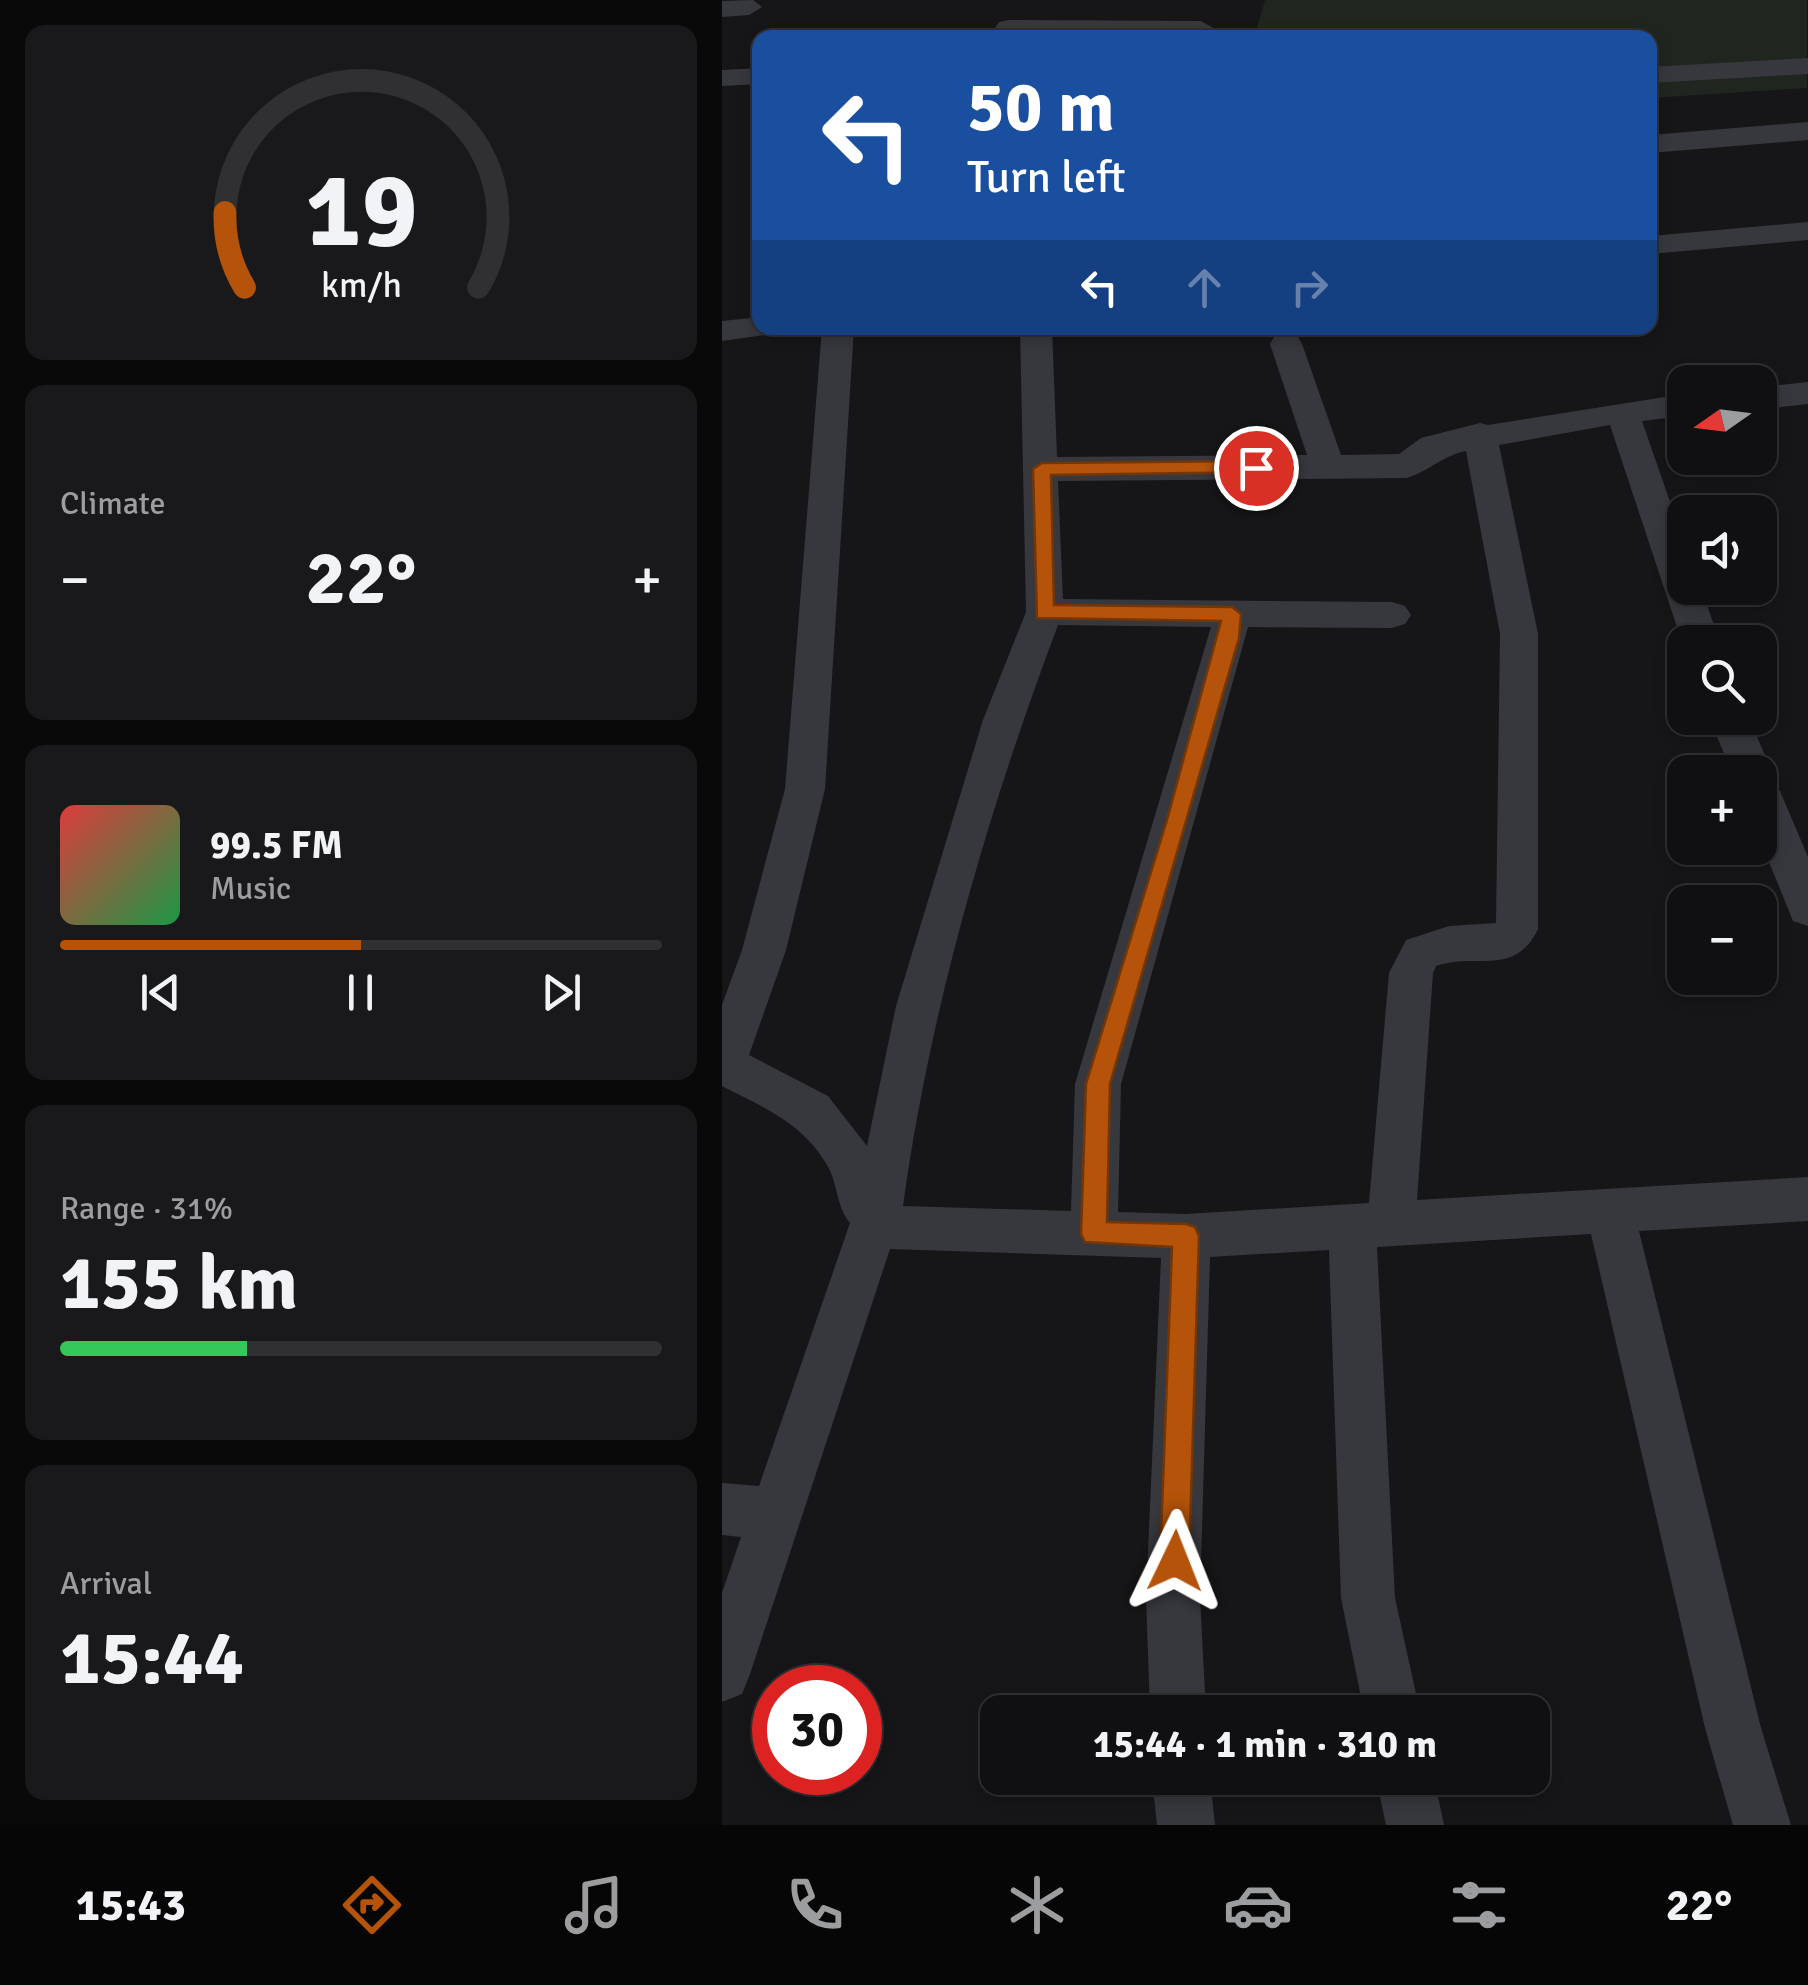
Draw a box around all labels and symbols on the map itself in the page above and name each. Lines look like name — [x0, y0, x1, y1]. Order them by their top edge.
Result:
north arrow — [1667, 365, 1777, 475]
pin — [1214, 426, 1299, 511]
position arrow — [1123, 1509, 1227, 1613]
speed limit sign: 30 — [752, 1665, 882, 1795]

